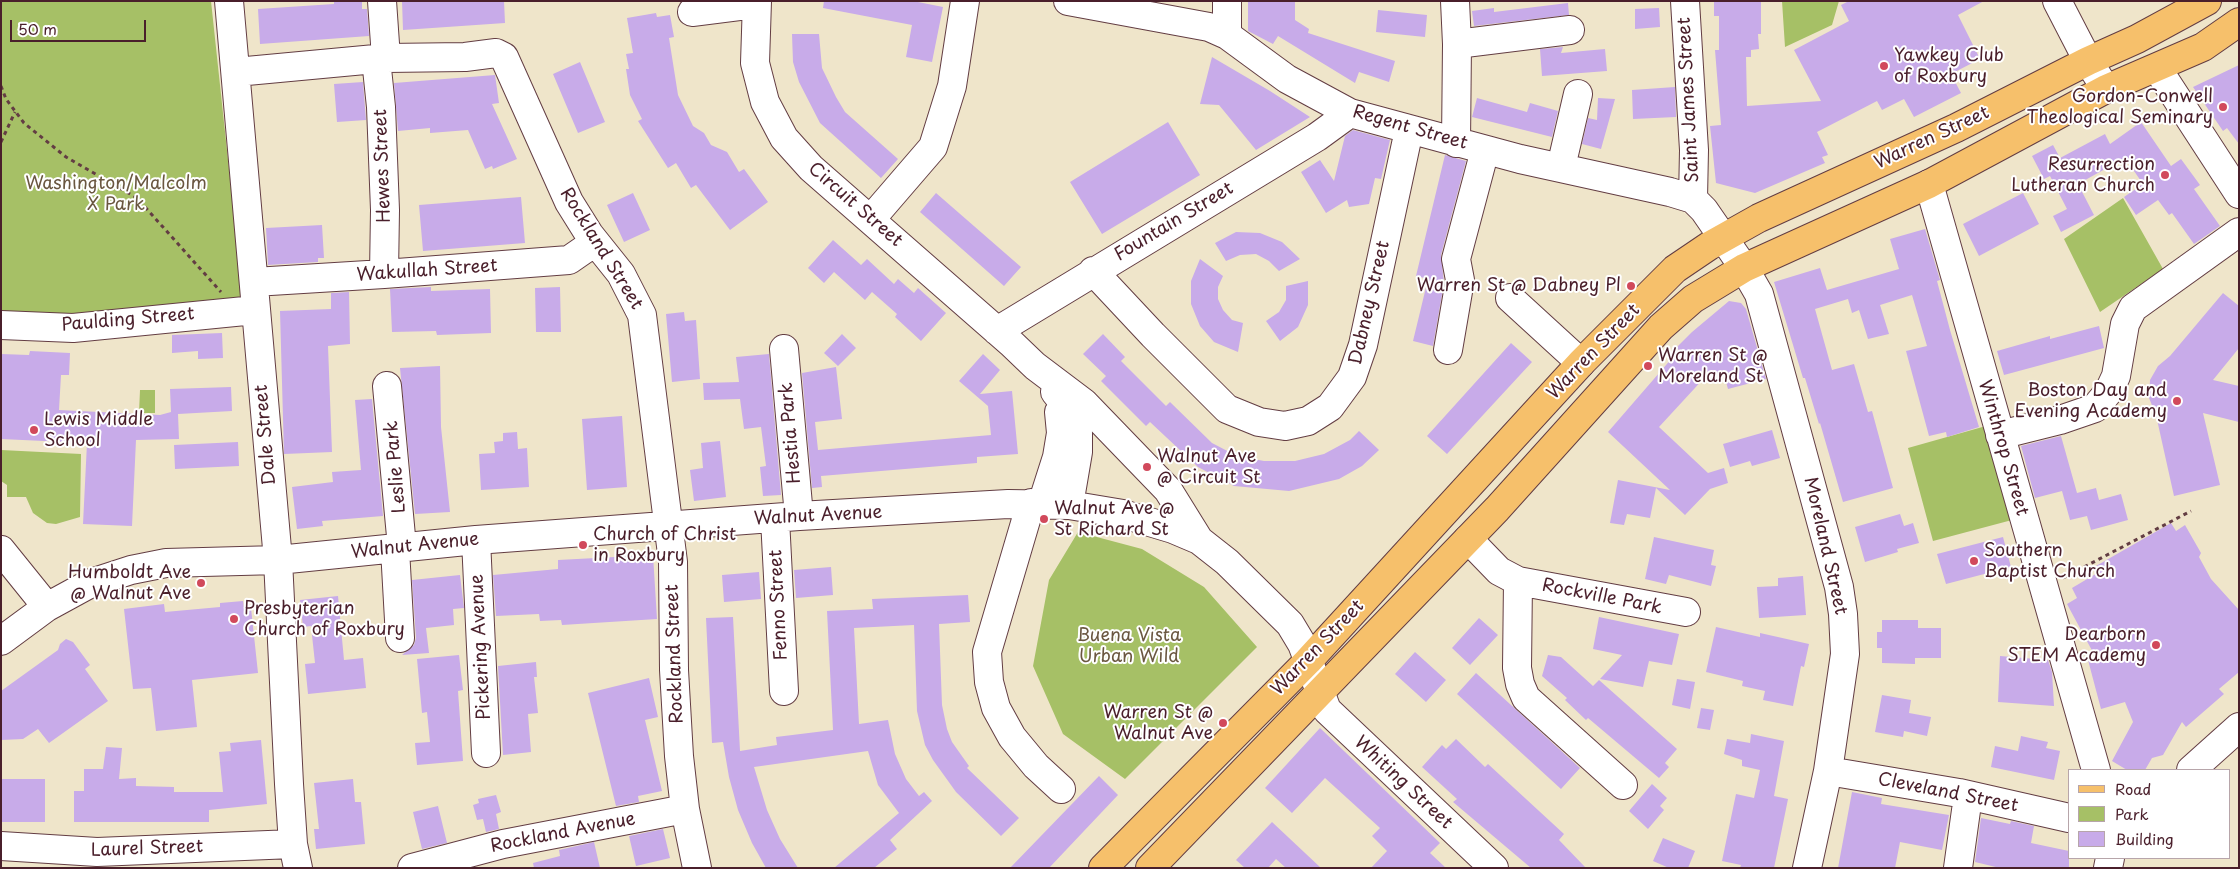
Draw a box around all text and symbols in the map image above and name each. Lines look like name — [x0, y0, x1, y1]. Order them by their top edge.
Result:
scale bar — [12, 10, 149, 42]
text: 50 m — [18, 17, 57, 40]
street label: Saint James Street — [1674, 17, 1704, 183]
place label: Yawkey Club of Roxbury — [1894, 45, 2004, 88]
marker: Yawkey Club of Roxbury — [1878, 60, 1890, 72]
place label: Gordon-Conwell Theological Seminary — [2027, 86, 2213, 128]
street label: Regent Street — [1350, 101, 1470, 155]
marker: Gordon-Conwell Theological Seminary — [2217, 101, 2229, 113]
street label: Warren Street — [1871, 102, 1993, 174]
street label: Hewes Street — [370, 109, 396, 223]
place label: Resurrection Lutheran Church — [2011, 154, 2155, 196]
street label: Circuit Street — [803, 158, 907, 252]
marker: Resurrection Lutheran Church — [2159, 169, 2171, 181]
park label: Washington/Malcolm X Park — [25, 173, 207, 215]
street label: Fountain Street — [1111, 178, 1237, 266]
street label: Rockland Street — [555, 184, 647, 314]
street label: Dabney Street — [1345, 239, 1395, 367]
street label: Wakullah Street — [356, 255, 498, 287]
place label: Warren St @ Dabney Pl — [1417, 275, 1621, 297]
marker: Warren St @ Dabney Pl — [1625, 280, 1637, 292]
street label: Warren Street — [1543, 300, 1645, 404]
street label: Paulding Street — [61, 303, 195, 337]
place label: Warren St @ Moreland St — [1658, 345, 1768, 388]
marker: Warren St @ Moreland St — [1642, 360, 1654, 372]
street label: Winthrop Street — [1973, 377, 2033, 519]
place label: Boston Day and Evening Academy — [2014, 380, 2167, 422]
street label: Hestia Park — [776, 381, 806, 485]
street label: Dale Street — [251, 384, 281, 486]
marker: Boston Day and Evening Academy — [2171, 395, 2183, 407]
place label: Lewis Middle School — [44, 409, 153, 452]
street label: Leslie Park — [381, 420, 411, 514]
marker: Lewis Middle School — [28, 424, 40, 436]
place label: Walnut Ave @ Circuit St — [1157, 446, 1260, 488]
marker: Walnut Ave @ Circuit St — [1141, 461, 1153, 473]
street label: Moreland Street — [1799, 475, 1851, 617]
place label: Walnut Ave @ St Richard St — [1054, 498, 1174, 540]
street label: Walnut Avenue — [753, 502, 883, 530]
marker: Walnut Ave @ St Richard St — [1038, 513, 1050, 525]
place label: Church of Christ in Roxbury — [593, 524, 736, 566]
street label: Walnut Avenue — [350, 529, 480, 563]
marker: Church of Christ in Roxbury — [577, 539, 589, 551]
place label: Southern Baptist Church — [1984, 540, 2115, 582]
street label: Fenno Street — [765, 549, 793, 661]
marker: Southern Baptist Church — [1968, 555, 1980, 567]
place label: Humboldt Ave @ Walnut Ave — [68, 562, 191, 604]
street label: Pickering Avenue — [466, 574, 496, 720]
street label: Rockville Park — [1540, 575, 1664, 619]
marker: Humboldt Ave @ Walnut Ave — [195, 577, 207, 589]
street label: Rockland Street — [662, 584, 688, 724]
street label: Warren Street — [1267, 596, 1369, 700]
place label: Presbyterian Church of Roxbury — [244, 598, 405, 640]
marker: Presbyterian Church of Roxbury — [228, 613, 240, 625]
place label: Dearborn STEM Academy — [2007, 624, 2146, 666]
park label: Buena Vista Urban Wild — [1077, 625, 1181, 668]
marker: Dearborn STEM Academy — [2150, 639, 2162, 651]
place label: Warren St @ Walnut Ave — [1103, 702, 1213, 744]
marker: Warren St @ Walnut Ave — [1217, 717, 1229, 729]
street label: Whiting Street — [1349, 732, 1457, 834]
street label: Cleveland Street — [1876, 769, 2020, 817]
legend — [2068, 769, 2230, 859]
text: Road — [2115, 777, 2151, 800]
text: Park — [2115, 802, 2149, 825]
street label: Rockland Avenue — [489, 808, 637, 858]
text: Building — [2115, 827, 2174, 850]
street label: Laurel Street — [90, 836, 204, 862]

